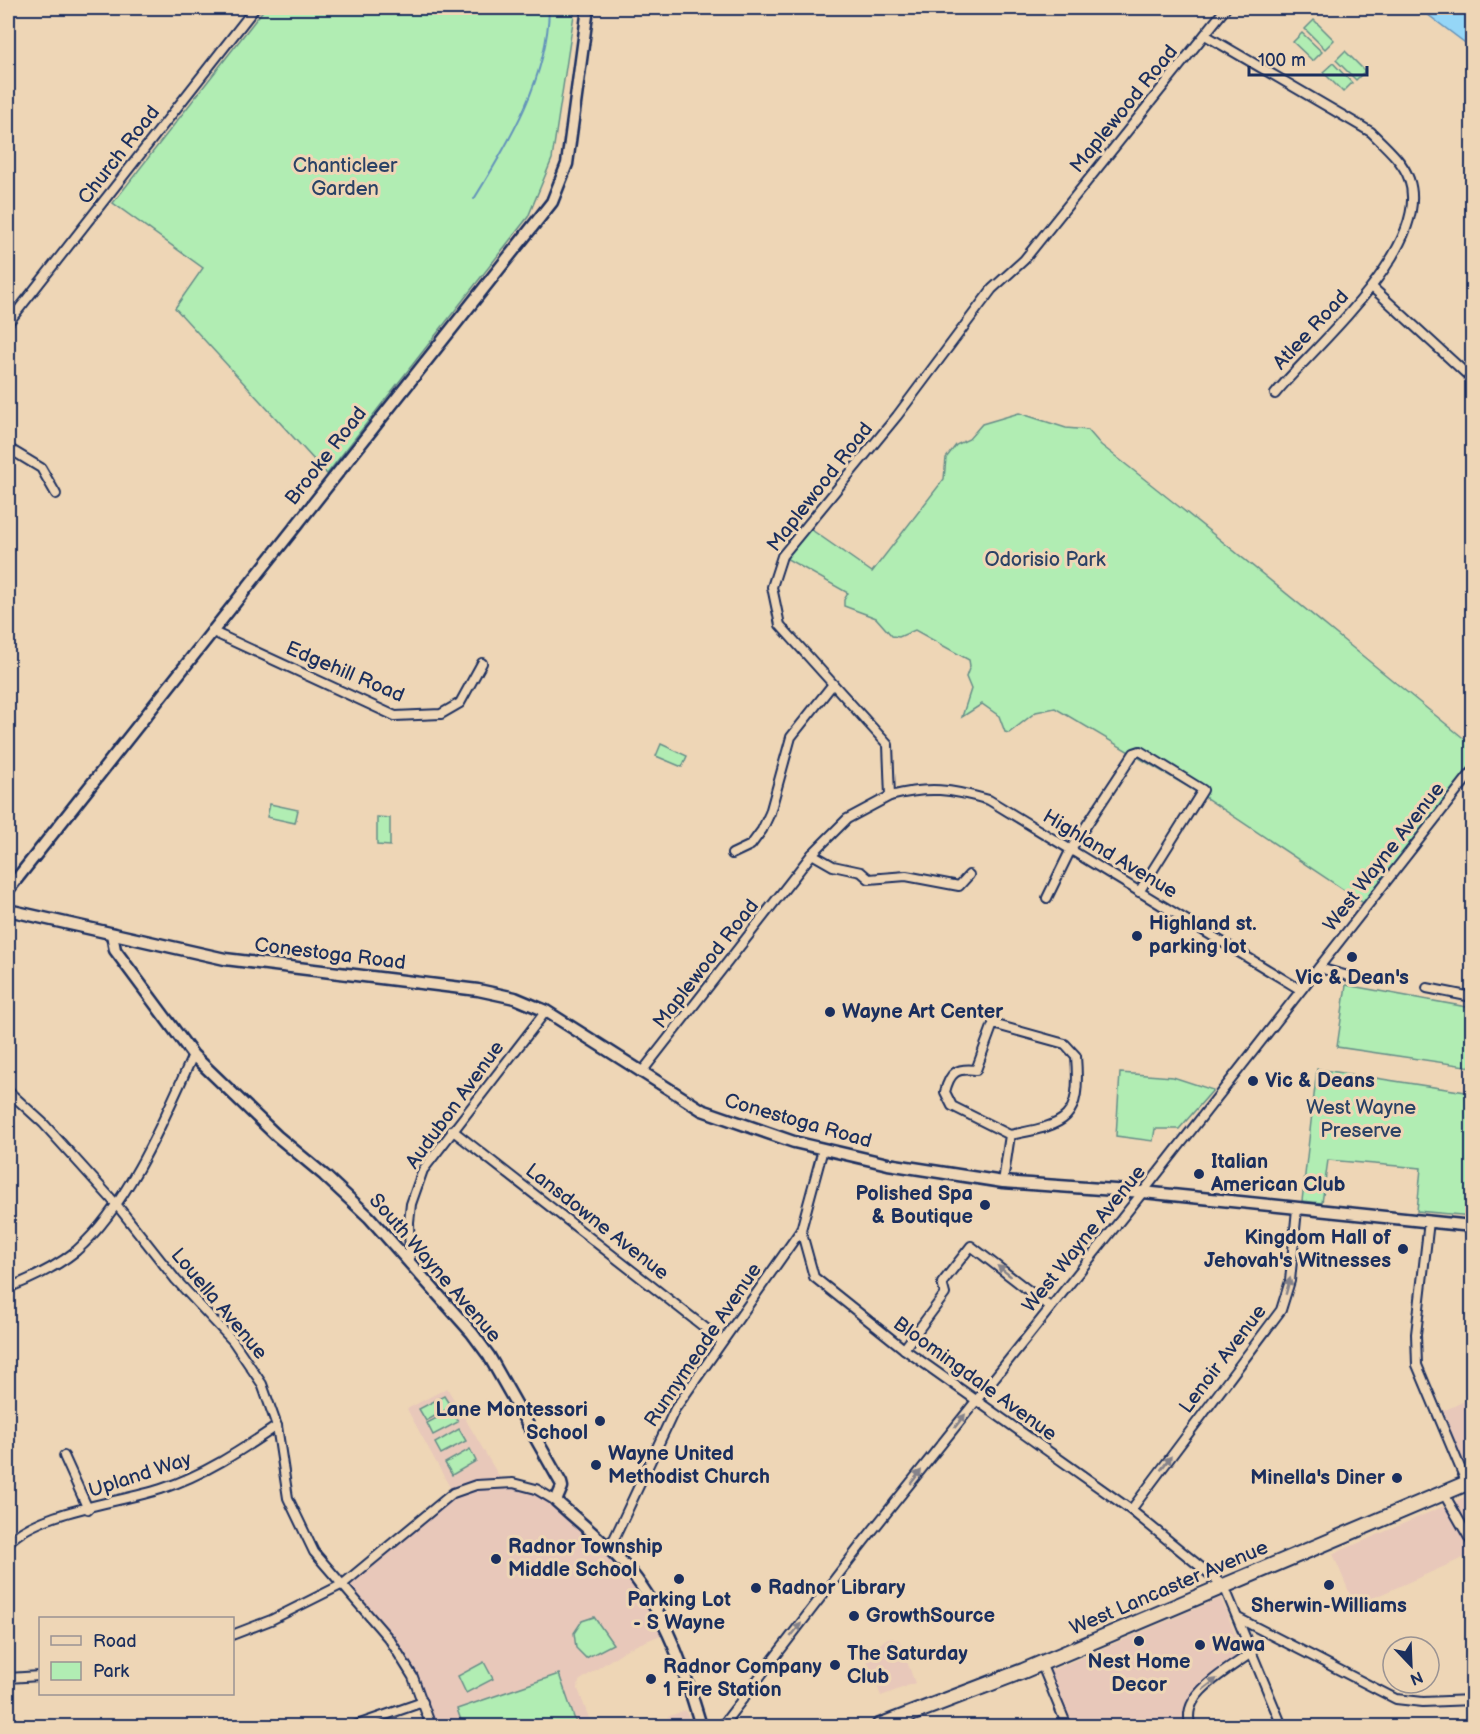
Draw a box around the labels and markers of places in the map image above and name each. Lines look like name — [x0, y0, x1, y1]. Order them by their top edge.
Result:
place label: Highland st. parking lot — [1149, 912, 1257, 959]
marker: Highland st. parking lot — [1130, 929, 1144, 943]
marker: Vic & Dean's — [1345, 950, 1359, 964]
place label: Vic & Dean's — [1295, 966, 1409, 990]
place label: Wayne Art Center — [842, 1000, 1004, 1024]
marker: Wayne Art Center — [823, 1005, 837, 1019]
place label: Vic & Deans — [1265, 1069, 1375, 1093]
marker: Vic & Deans — [1246, 1074, 1260, 1088]
place label: Italian American Club — [1210, 1150, 1346, 1197]
marker: Italian American Club — [1192, 1167, 1206, 1181]
place label: Polished Spa & Boutique — [856, 1182, 973, 1229]
marker: Polished Spa & Boutique — [978, 1198, 992, 1212]
place label: Kingdom Hall of Jehovah's Witnesses — [1204, 1226, 1392, 1273]
marker: Kingdom Hall of Jehovah's Witnesses — [1396, 1242, 1410, 1256]
place label: Lane Montessori School — [436, 1398, 588, 1445]
marker: Lane Montessori School — [593, 1414, 607, 1428]
place label: Wayne United Methodist Church — [608, 1442, 770, 1489]
marker: Wayne United Methodist Church — [589, 1458, 603, 1472]
place label: Minella's Diner — [1250, 1466, 1386, 1490]
marker: Minella's Diner — [1390, 1471, 1404, 1485]
place label: Radnor Township Middle School — [508, 1535, 663, 1582]
marker: Radnor Township Middle School — [489, 1552, 503, 1566]
marker: Parking Lot - S Wayne — [672, 1572, 686, 1586]
place label: Radnor Library — [768, 1576, 906, 1600]
marker: Sherwin-Williams — [1322, 1578, 1336, 1592]
marker: Radnor Library — [749, 1581, 763, 1595]
place label: Parking Lot - S Wayne — [627, 1588, 731, 1635]
place label: Sherwin-Williams — [1251, 1594, 1407, 1618]
place label: GrowthSource — [866, 1604, 995, 1628]
marker: GrowthSource — [847, 1609, 861, 1623]
place label: Wawa — [1212, 1633, 1265, 1657]
marker: Nest Home Decor — [1132, 1634, 1146, 1648]
marker: Wawa — [1193, 1638, 1207, 1652]
place label: The Saturday Club — [847, 1642, 968, 1689]
place label: Nest Home Decor — [1087, 1650, 1191, 1697]
place label: Radnor Company 1 Fire Station — [663, 1655, 823, 1702]
marker: The Saturday Club — [828, 1658, 842, 1672]
marker: Radnor Company 1 Fire Station — [644, 1672, 658, 1686]

